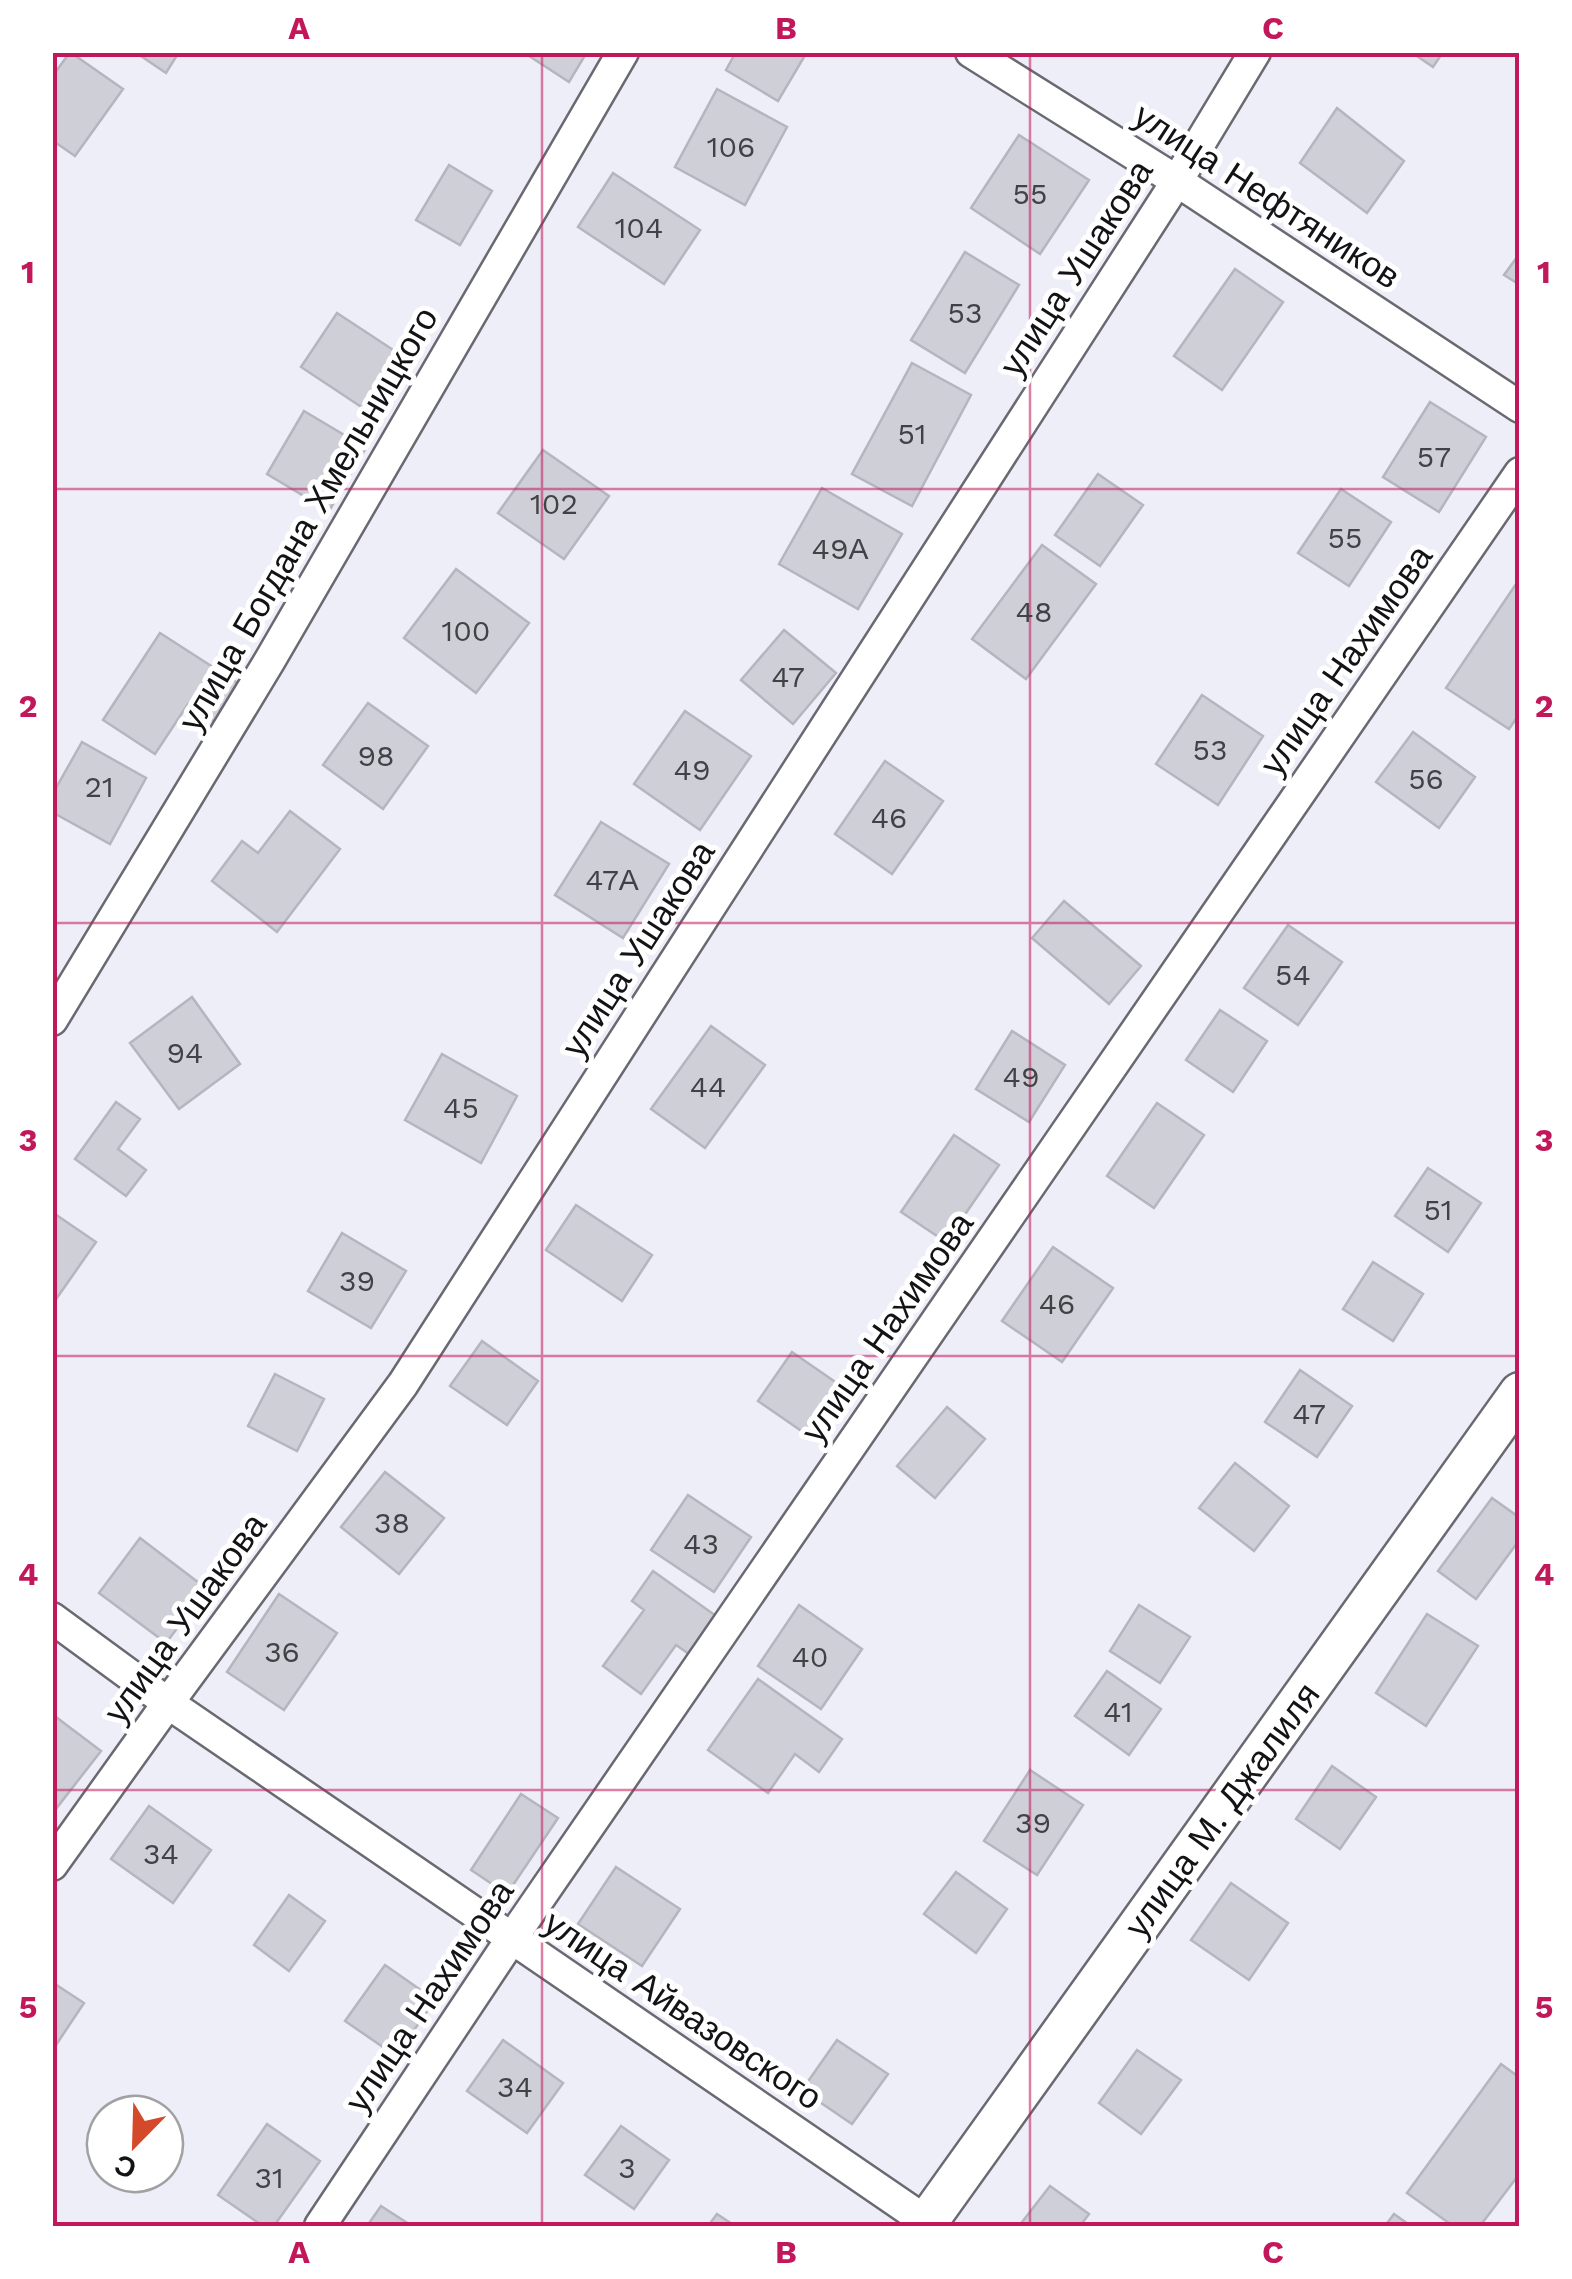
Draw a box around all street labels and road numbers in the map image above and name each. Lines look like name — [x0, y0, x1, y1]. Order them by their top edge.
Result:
street label: улица Нефтяников — [1126, 94, 1408, 298]
street label: улица Ушакова — [991, 152, 1162, 384]
street label: улица Богдана Хмельницкого — [169, 300, 447, 738]
street label: улица Нахимова — [1251, 536, 1441, 783]
street label: улица Ушакова — [553, 833, 724, 1065]
street label: улица Нахимова — [792, 1203, 982, 1450]
street label: улица Ушакова — [95, 1504, 276, 1731]
street label: улица М. Джалиля — [1116, 1674, 1328, 1946]
street label: улица Нахимова — [336, 1871, 523, 2120]
street label: улица Айвазовского — [536, 1902, 830, 2118]

